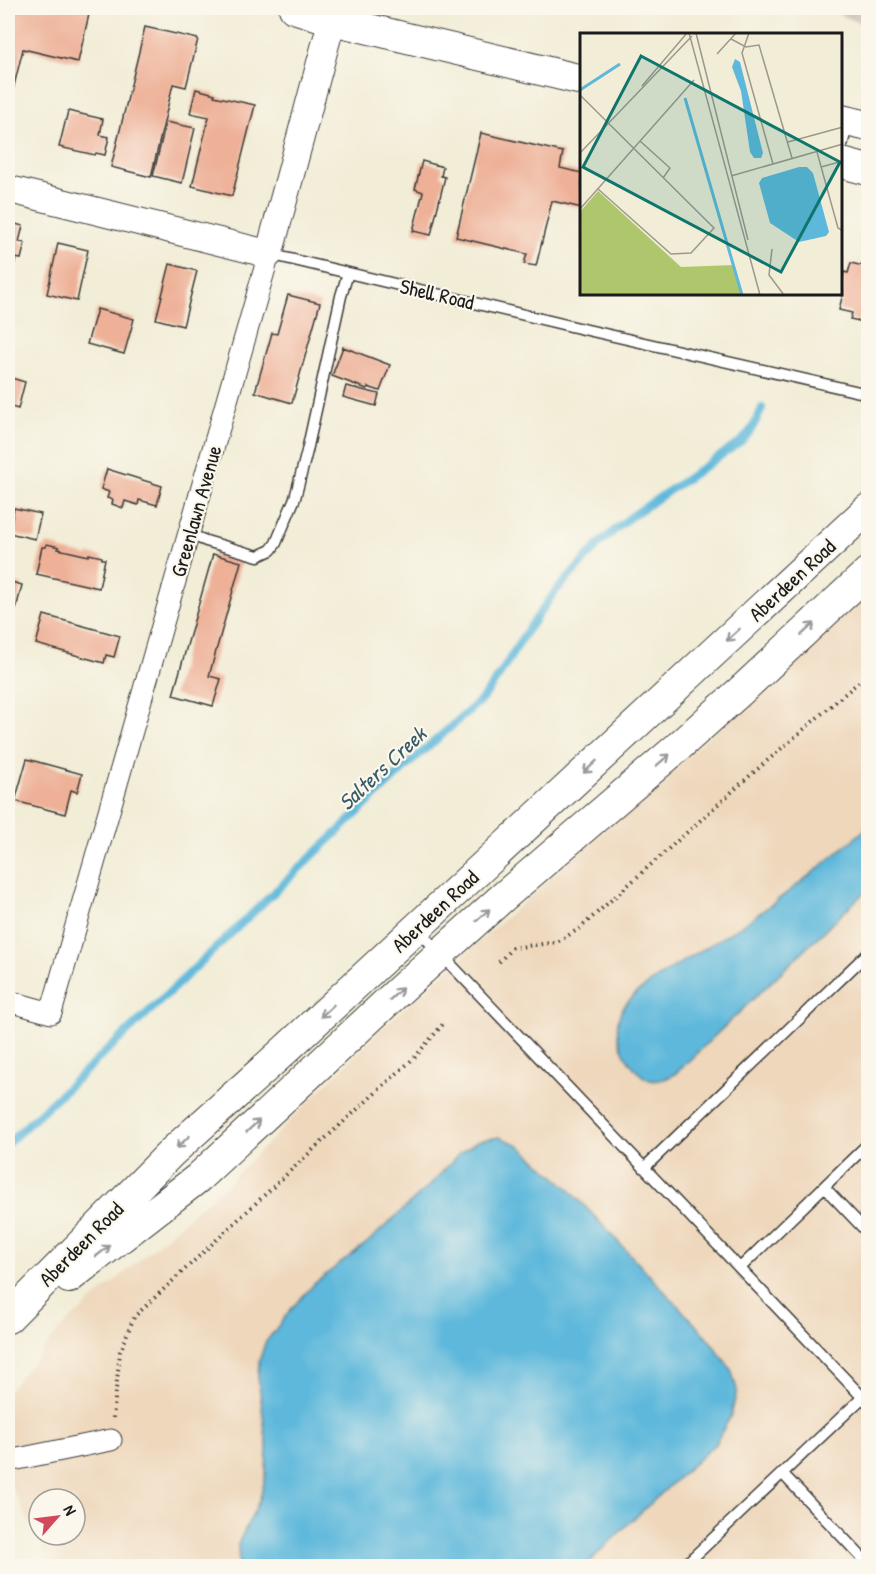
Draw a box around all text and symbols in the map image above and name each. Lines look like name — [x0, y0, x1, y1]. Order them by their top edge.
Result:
inset map — [580, 33, 843, 296]
street label: Shell Road — [397, 271, 477, 317]
street label: Greenlawn Avenue — [163, 442, 229, 580]
street label: Aberdeen Road — [742, 532, 842, 628]
one-way arrow — [800, 622, 815, 636]
one-way arrow — [726, 627, 741, 642]
water label: Salters Creek — [332, 718, 434, 817]
one-way arrow — [655, 753, 670, 767]
one-way arrow — [583, 760, 598, 774]
street label: Aberdeen Road — [385, 863, 485, 959]
one-way arrow — [476, 907, 491, 922]
one-way arrow — [388, 987, 403, 1001]
one-way arrow — [320, 1004, 335, 1018]
one-way arrow — [245, 1120, 260, 1134]
one-way arrow — [176, 1135, 191, 1149]
street label: Aberdeen Road — [32, 1195, 130, 1293]
one-way arrow — [95, 1245, 111, 1258]
north arrow — [27, 1487, 87, 1547]
text: N — [59, 1501, 82, 1519]

